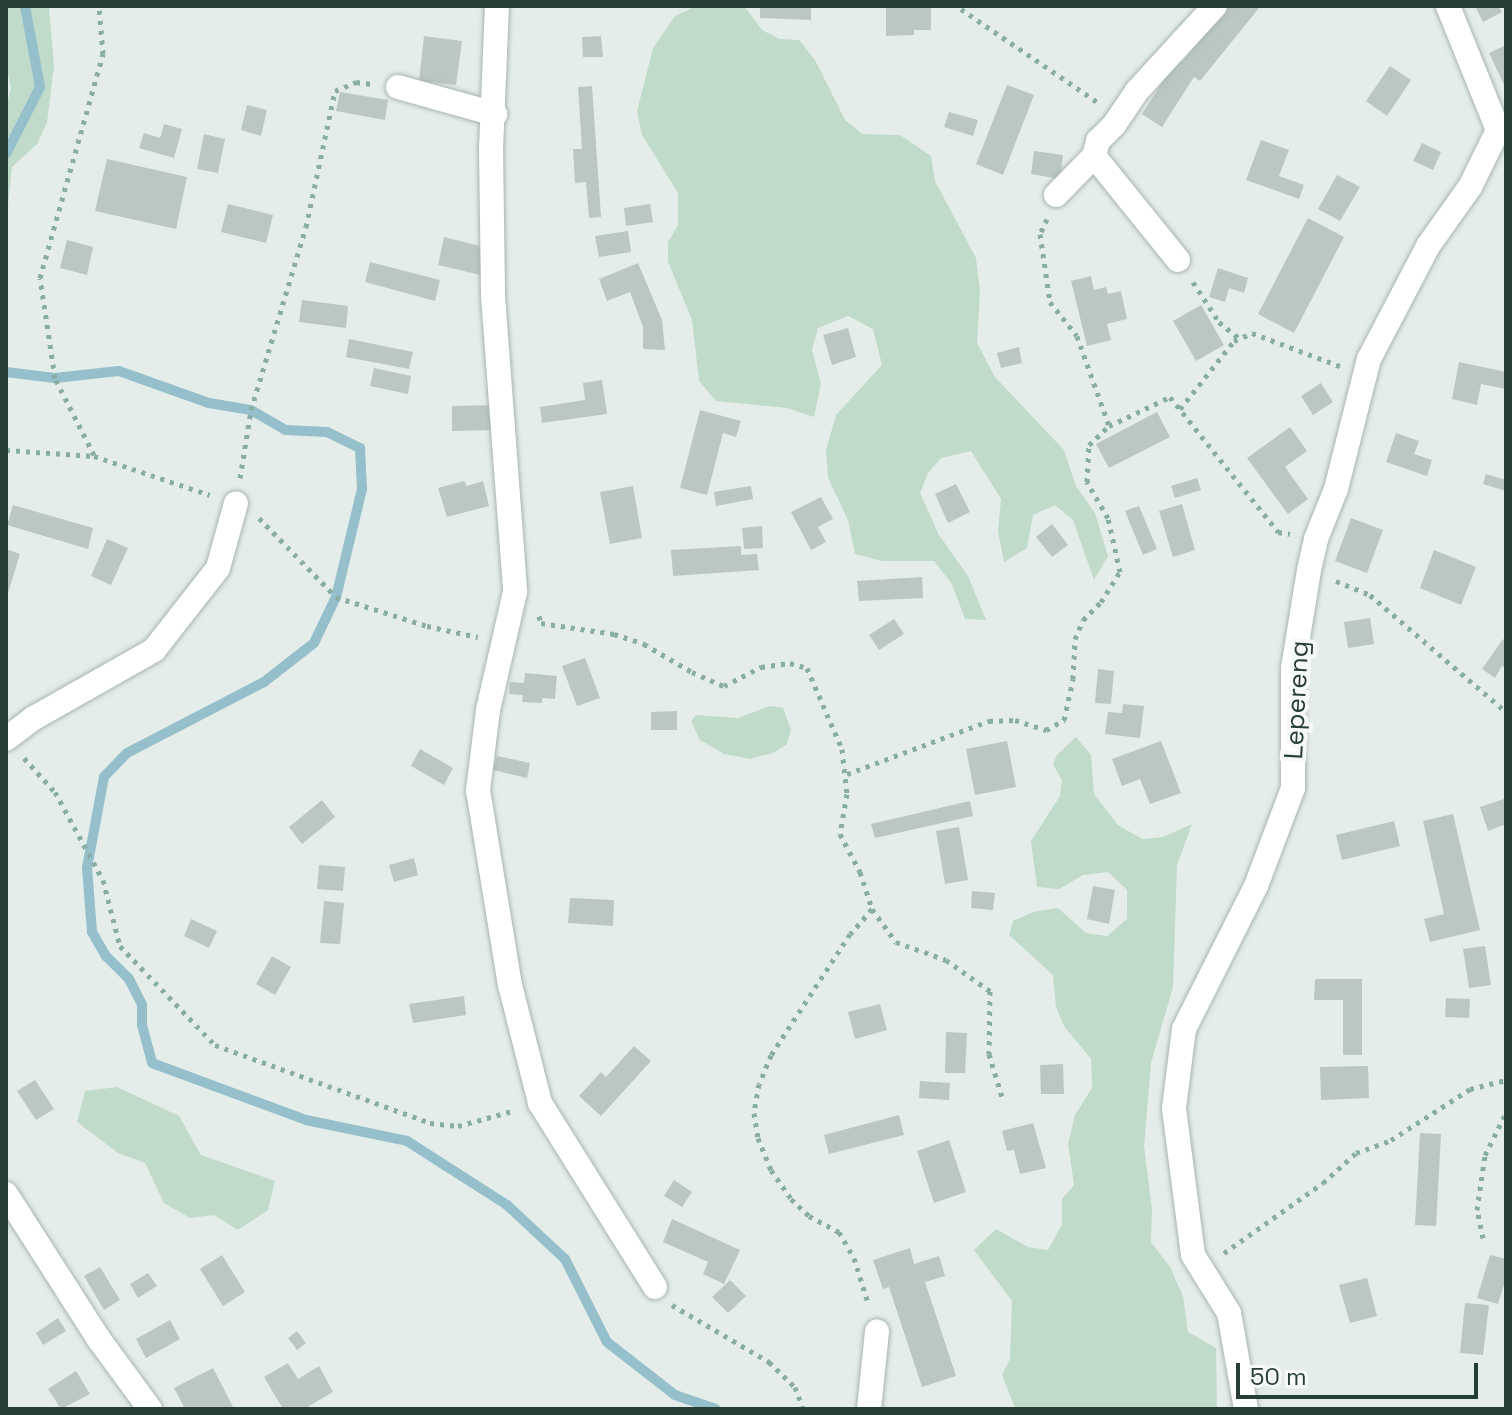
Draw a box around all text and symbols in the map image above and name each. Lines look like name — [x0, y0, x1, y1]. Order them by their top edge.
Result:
street label: Lepereng — [1278, 640, 1316, 760]
scale bar — [1240, 1347, 1482, 1397]
text: 50 m — [1250, 1361, 1307, 1392]

